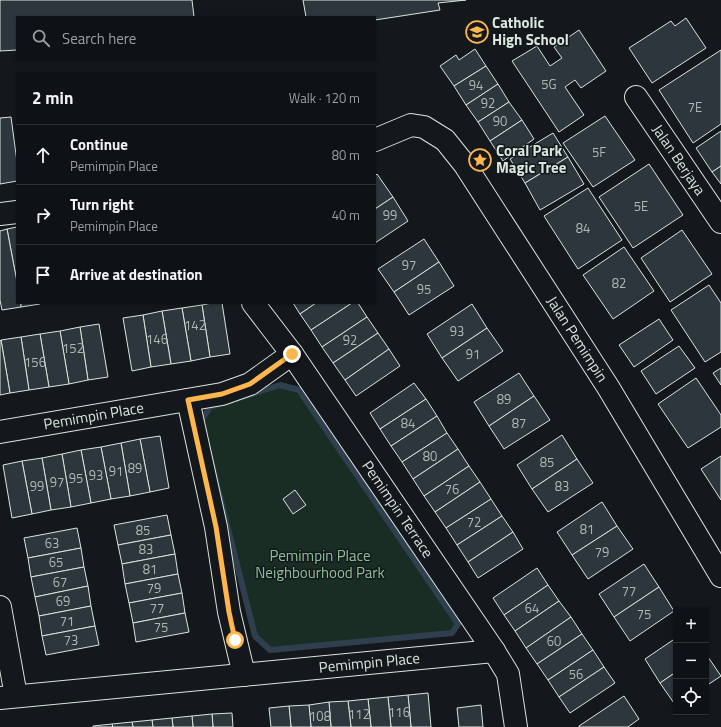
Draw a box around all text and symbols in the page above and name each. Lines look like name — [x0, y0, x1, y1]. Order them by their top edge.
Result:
place label: Catholic High School — [492, 11, 569, 51]
search box — [16, 16, 376, 60]
school or university icon: Catholic High School — [464, 19, 490, 45]
icon: search — [30, 27, 52, 49]
text: Search here — [62, 27, 136, 50]
house number: 5G — [541, 74, 557, 94]
house number: 94 — [469, 75, 483, 95]
text: 2 min — [32, 85, 73, 111]
text: Walk · 120 m — [289, 88, 360, 108]
house number: 92 — [481, 93, 495, 113]
house number: 7E — [688, 97, 702, 117]
house number: 90 — [493, 111, 507, 131]
street label: Jalan Berjaya — [647, 119, 712, 200]
text: Continue — [70, 133, 128, 156]
place label: Coral Park Magic Tree — [496, 139, 567, 179]
house number: 5F — [592, 142, 606, 162]
icon: ahead — [32, 144, 54, 166]
text: 80 m — [332, 145, 360, 165]
place icon: Coral Park Magic Tree — [467, 147, 493, 173]
text: Pemimpin Place — [70, 156, 158, 176]
text: Turn right — [70, 193, 134, 216]
house number: 5E — [634, 196, 648, 216]
icon: right — [32, 204, 54, 226]
text: 40 m — [332, 205, 360, 225]
house number: 99 — [383, 205, 397, 225]
text: Pemimpin Place — [70, 216, 158, 236]
house number: 84 — [576, 218, 590, 238]
house number: 97 — [402, 255, 416, 275]
text: Arrive at destination — [70, 263, 203, 286]
icon: arrive — [32, 264, 54, 286]
house number: 82 — [612, 273, 626, 293]
house number: 95 — [417, 279, 431, 299]
street label: Jalan Pemimpin — [541, 291, 614, 386]
house number: 142 — [184, 315, 206, 335]
house number: 93 — [450, 321, 464, 341]
house number: 146 — [146, 329, 168, 349]
house number: 92 — [343, 330, 357, 350]
house number: 152 — [62, 338, 84, 358]
house number: 91 — [466, 344, 480, 364]
route end — [283, 345, 301, 363]
house number: 156 — [24, 352, 46, 372]
house number: 89 — [497, 389, 511, 409]
street label: Pemimpin Place — [42, 396, 145, 435]
house number: 84 — [401, 413, 415, 433]
house number: 87 — [512, 413, 526, 433]
house number: 80 — [423, 446, 437, 466]
house number: 85 — [540, 452, 554, 472]
street label: Pemimpin Terrace — [357, 456, 439, 562]
house number: 89 — [128, 458, 142, 478]
house number: 91 — [109, 461, 123, 481]
house number: 93 — [89, 465, 103, 485]
house number: 95 — [69, 468, 83, 488]
house number: 97 — [50, 472, 64, 492]
house number: 99 — [30, 476, 44, 496]
house number: 83 — [555, 476, 569, 496]
house number: 76 — [445, 479, 459, 499]
house number: 72 — [467, 512, 481, 532]
house number: 81 — [580, 519, 594, 539]
house number: 85 — [136, 520, 150, 540]
house number: 63 — [45, 533, 59, 553]
house number: 83 — [139, 539, 153, 559]
house number: 79 — [595, 542, 609, 562]
park label: Pemimpin Place Neighbourhood Park — [255, 544, 385, 584]
house number: 65 — [49, 552, 63, 572]
house number: 81 — [143, 559, 157, 579]
house number: 67 — [53, 572, 67, 592]
house number: 79 — [147, 578, 161, 598]
house number: 77 — [622, 581, 636, 601]
house number: 69 — [56, 591, 70, 611]
house number: 77 — [150, 598, 164, 618]
house number: 64 — [525, 598, 539, 618]
house number: 75 — [637, 604, 651, 624]
map controls — [673, 607, 709, 715]
button: + — [673, 607, 709, 643]
house number: 71 — [60, 611, 74, 631]
house number: 75 — [154, 617, 168, 637]
house number: 73 — [64, 630, 78, 650]
route start — [226, 631, 244, 649]
house number: 60 — [547, 631, 561, 651]
button: − — [673, 643, 709, 679]
street label: Pemimpin Place — [318, 646, 421, 679]
house number: 56 — [569, 664, 583, 684]
button: locate — [673, 679, 709, 715]
house number: 116 — [388, 702, 410, 722]
house number: 112 — [348, 704, 370, 724]
house number: 108 — [309, 706, 331, 726]

